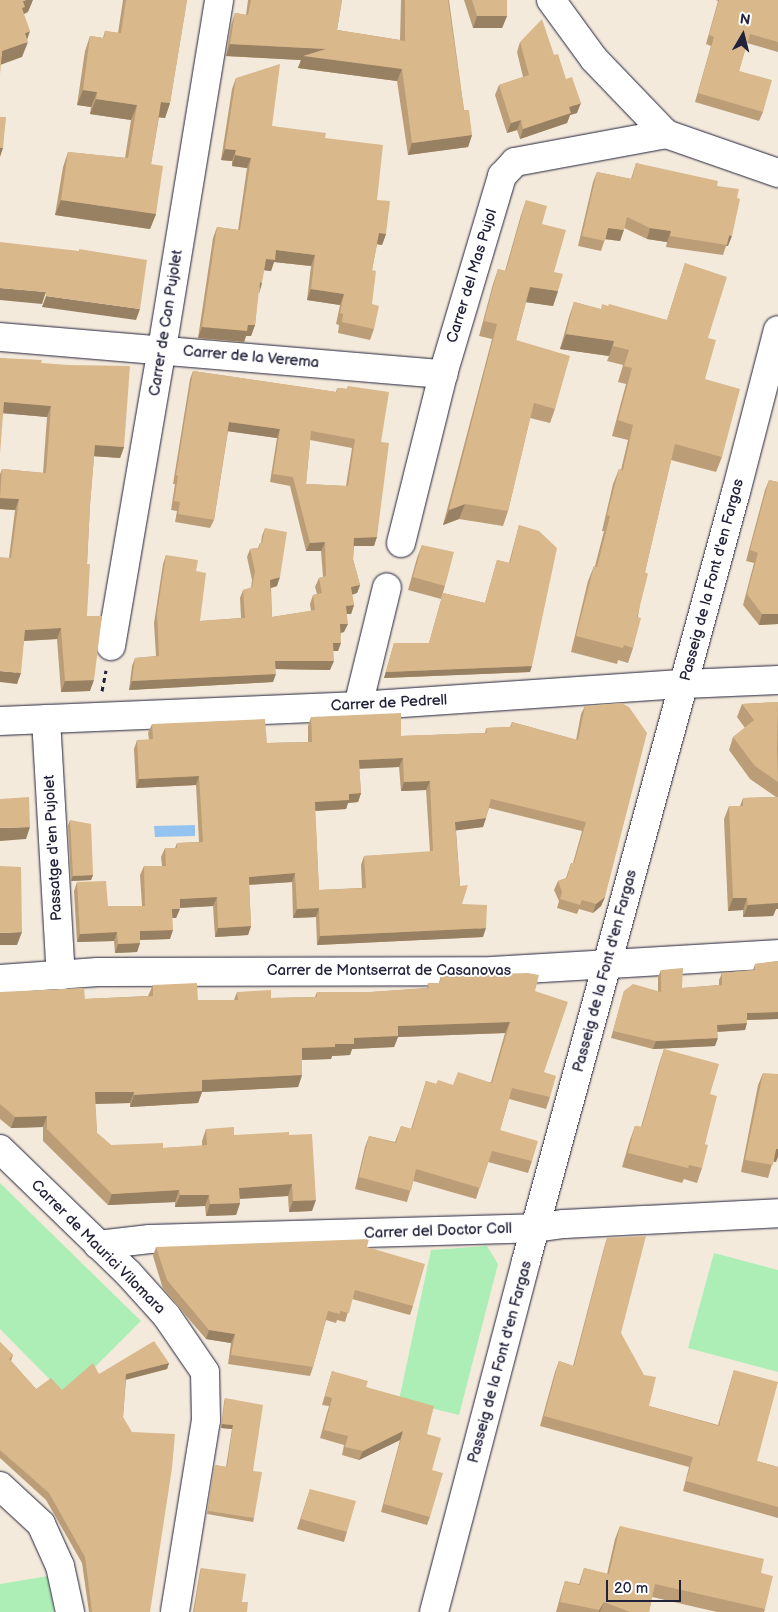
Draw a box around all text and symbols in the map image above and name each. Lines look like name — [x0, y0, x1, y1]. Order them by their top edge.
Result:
north arrow — [718, 10, 768, 60]
text: N — [739, 11, 752, 29]
street label: Carrer del Mas Pujol — [443, 207, 501, 345]
street label: Carrer de Can Pujolet — [146, 249, 186, 397]
street label: Carrer de la Verema — [182, 342, 320, 372]
street label: Passeig de la Font d'en Fargas — [676, 477, 748, 683]
street label: Carrer de Pedrell — [330, 691, 448, 715]
street label: Passatge d'en Pujolet — [40, 775, 66, 921]
street label: Passeig de la Font d'en Fargas — [569, 868, 641, 1074]
street label: Carrer de Montserrat de Casanovas — [267, 962, 511, 980]
street label: Carrer de Maurici Vilomara — [27, 1176, 169, 1318]
street label: Carrer del Doctor Coll — [364, 1219, 512, 1243]
street label: Passeig de la Font d'en Fargas — [464, 1259, 536, 1465]
scale bar — [608, 1570, 683, 1602]
text: 20 m — [614, 1579, 648, 1598]

